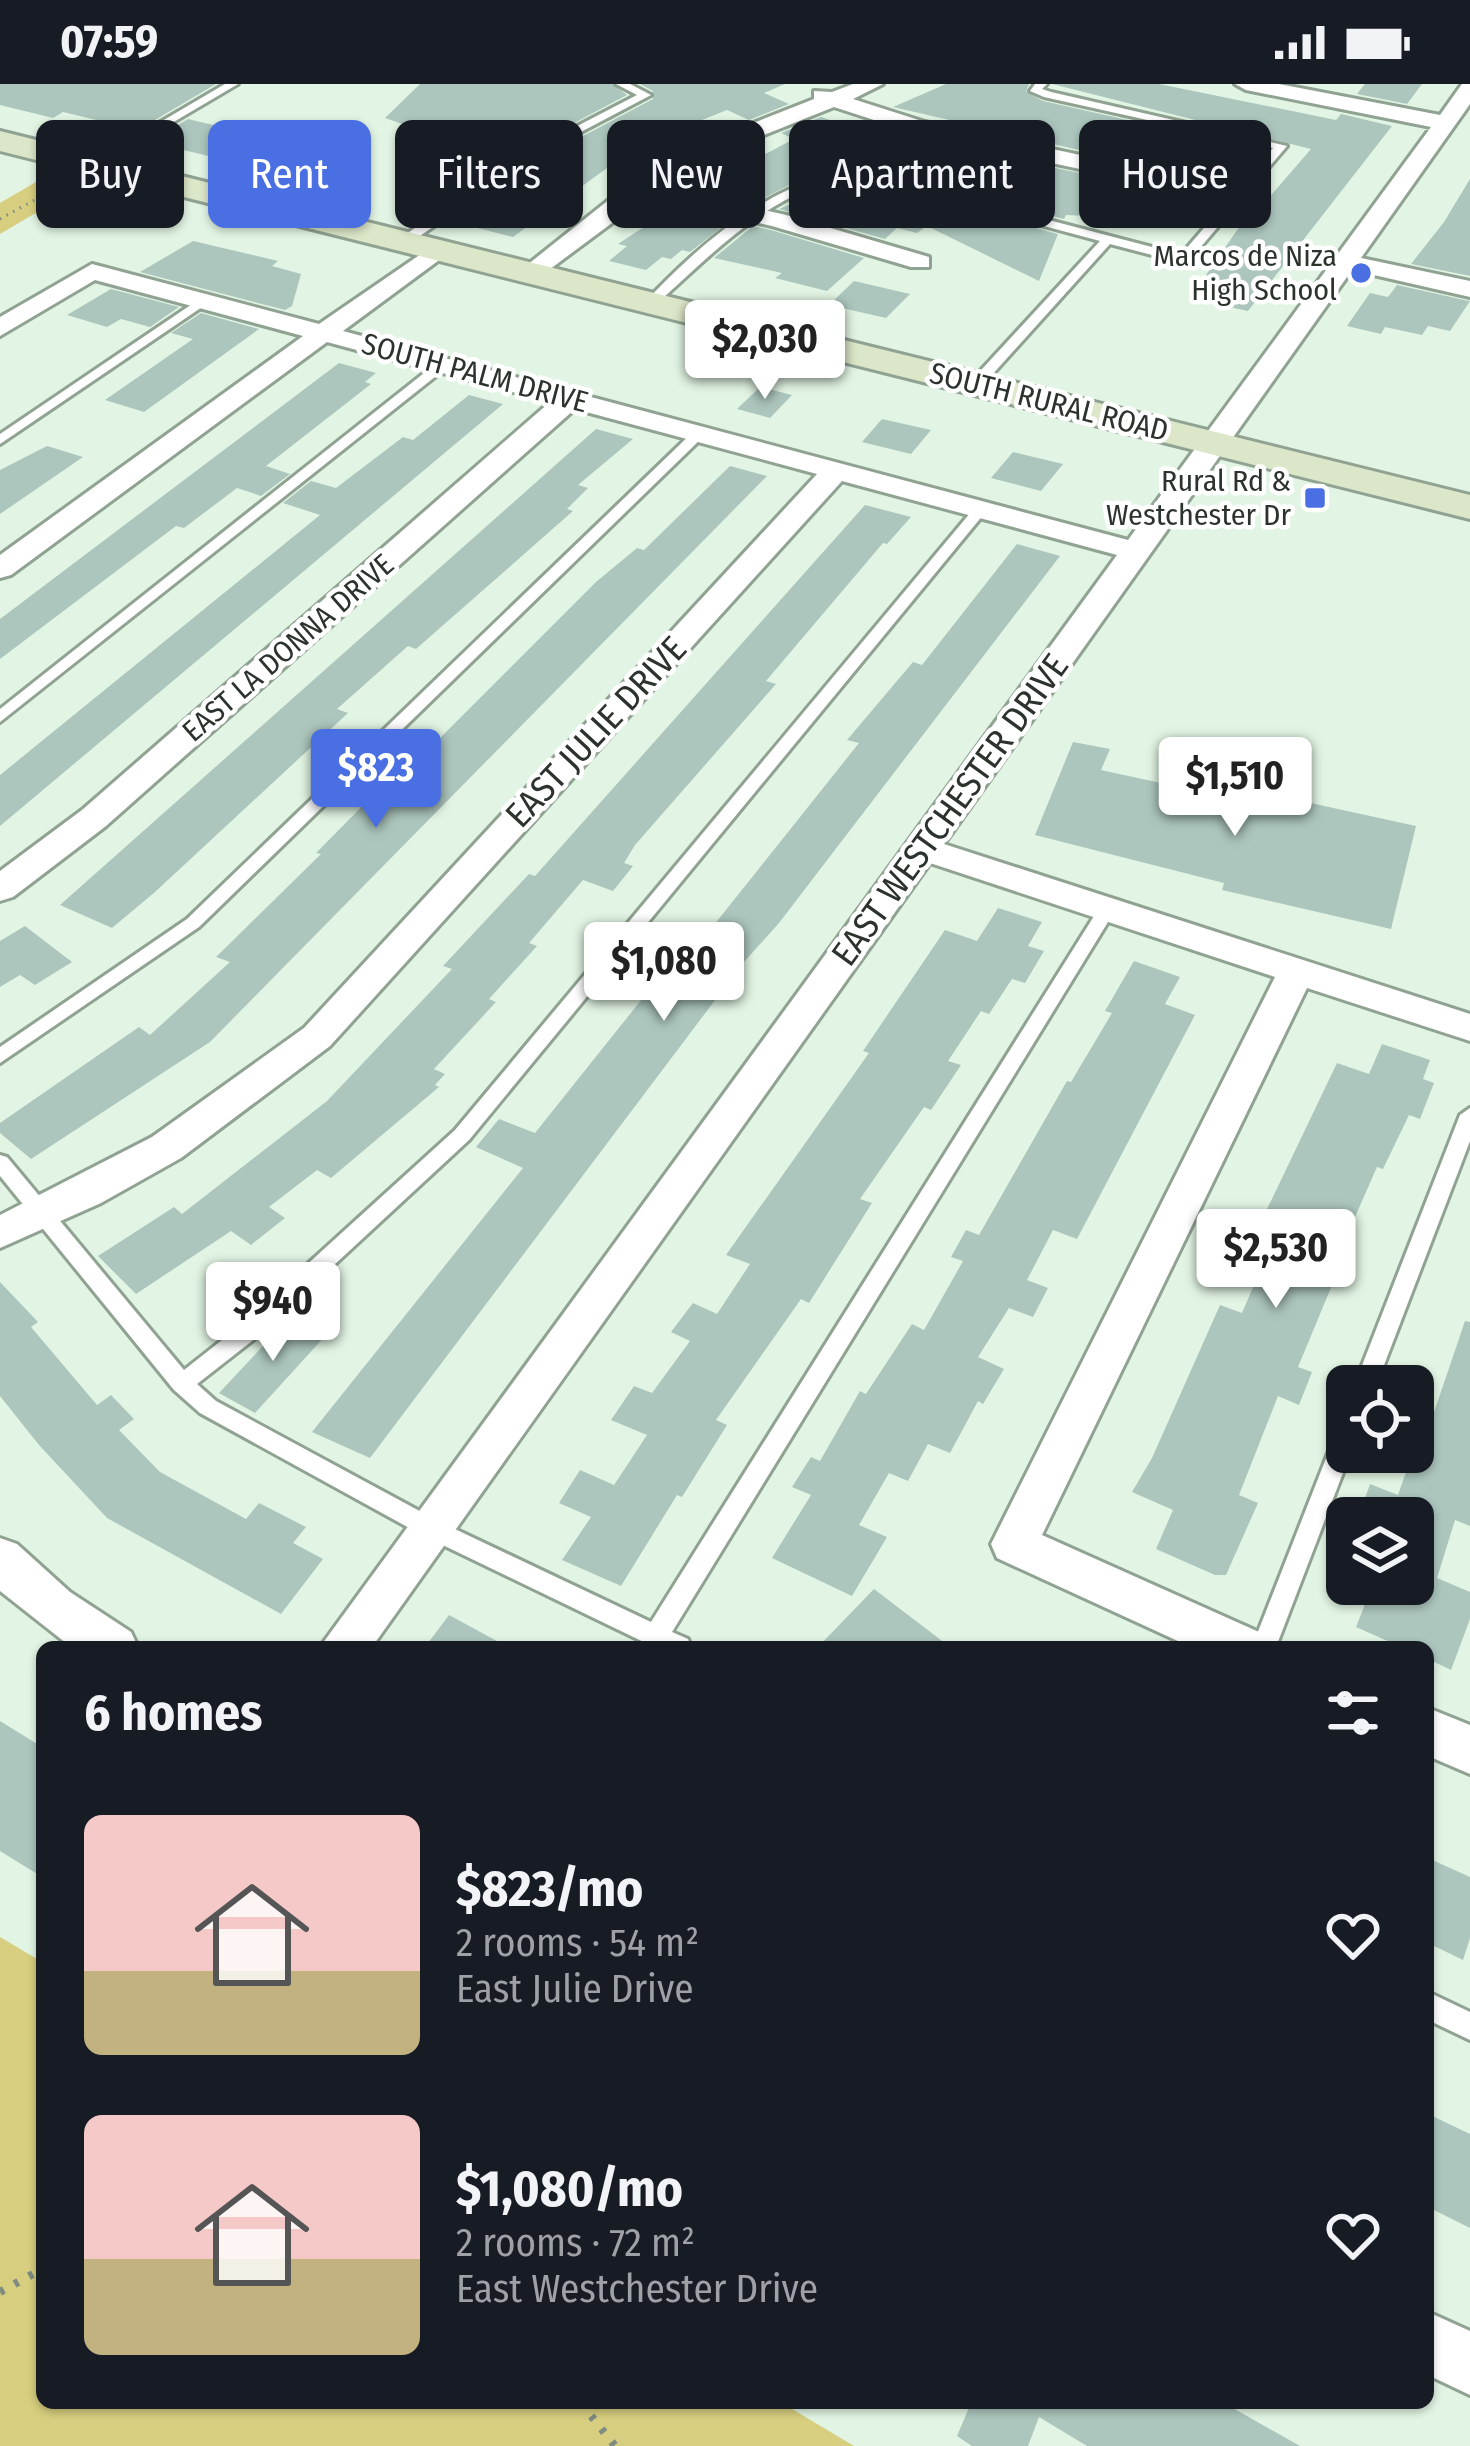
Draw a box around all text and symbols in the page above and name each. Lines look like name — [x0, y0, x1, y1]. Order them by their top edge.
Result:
text: 07:59 — [60, 15, 158, 69]
chip: Buy — [36, 120, 184, 228]
chip: Rent — [208, 120, 371, 228]
chip: Filters — [395, 120, 583, 228]
chip: New — [607, 120, 765, 228]
chip: Apartment — [789, 120, 1055, 228]
chip: House — [1079, 120, 1271, 228]
place label: Marcos de Niza High School — [1154, 238, 1337, 308]
marker: Marcos de Niza High School — [1348, 260, 1374, 286]
pin: $2,030 — [667, 300, 863, 402]
text: $2,030 — [712, 316, 818, 362]
street label: SOUTH PALM DRIVE — [358, 326, 592, 420]
street label: SOUTH RURAL ROAD — [926, 355, 1172, 449]
place label: Rural Rd & Westchester Dr — [1106, 463, 1292, 533]
marker: Rural Rd & Westchester Dr — [1302, 485, 1328, 511]
street label: EAST LA DONNA DRIVE — [175, 547, 401, 749]
street label: EAST JULIE DRIVE — [496, 627, 696, 837]
street label: EAST WESTCHESTER DRIVE — [822, 646, 1078, 974]
pin: $823 — [305, 729, 447, 831]
pin: $1,510 — [1137, 737, 1333, 839]
text: $823 — [338, 745, 414, 791]
text: $1,510 — [1186, 753, 1284, 799]
pin: $1,080 — [566, 922, 762, 1024]
text: $1,080 — [611, 938, 717, 984]
pin: $2,530 — [1178, 1209, 1374, 1311]
text: $2,530 — [1224, 1225, 1328, 1271]
pin: $940 — [202, 1262, 344, 1364]
text: $940 — [233, 1278, 313, 1324]
map controls — [1326, 1365, 1434, 1605]
button: locate — [1326, 1365, 1434, 1473]
button: layers — [1326, 1497, 1434, 1605]
icon: filters — [1320, 1680, 1386, 1746]
text: 6 homes — [84, 1682, 262, 1744]
text: $823/mo — [456, 1858, 643, 1920]
icon: home — [180, 1863, 324, 2007]
icon: heart — [1320, 1902, 1386, 1968]
text: 2 rooms · 54 m² — [456, 1920, 699, 1966]
text: East Julie Drive — [456, 1966, 693, 2012]
text: $1,080/mo — [456, 2158, 683, 2220]
icon: home — [180, 2163, 324, 2307]
icon: heart — [1320, 2202, 1386, 2268]
text: 2 rooms · 72 m² — [456, 2220, 695, 2266]
text: East Westchester Drive — [456, 2266, 818, 2312]

